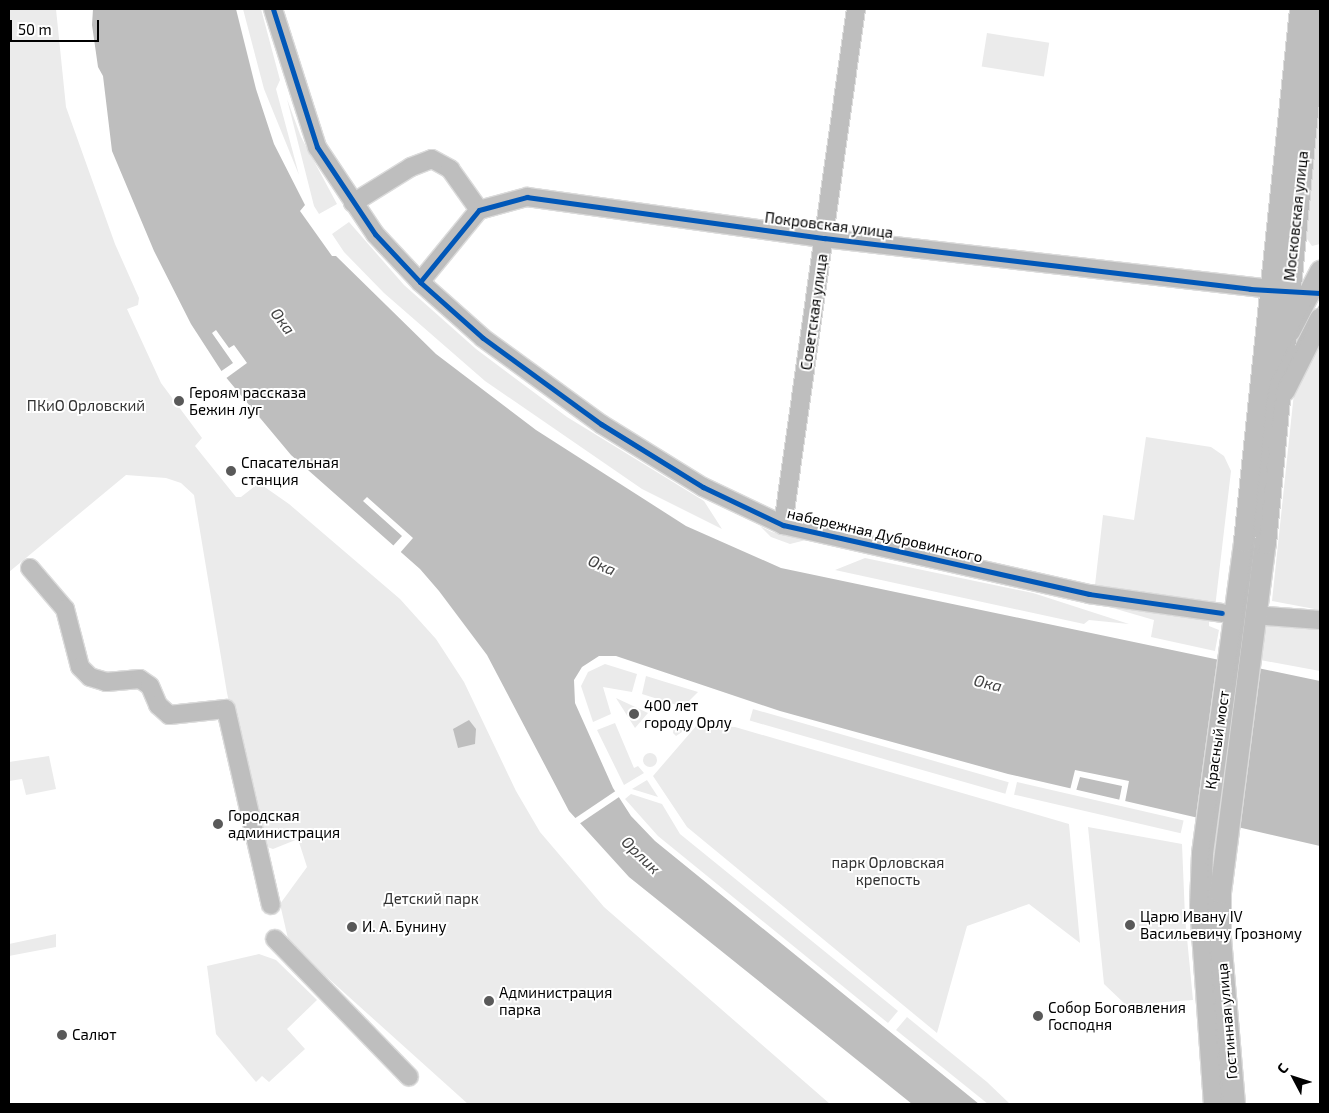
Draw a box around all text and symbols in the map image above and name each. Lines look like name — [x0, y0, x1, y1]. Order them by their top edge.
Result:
scale bar — [12, 10, 101, 42]
text: 50 m — [18, 20, 52, 38]
street label: Московская улица — [1280, 150, 1312, 282]
street label: Покровская улица — [764, 208, 894, 242]
street label: Советская улица — [797, 253, 831, 371]
water label: Ока — [267, 304, 299, 338]
place label: Героям рассказа Бежин луг — [189, 383, 306, 418]
marker: Героям рассказа Бежин луг — [173, 395, 185, 407]
park label: ПКиО Орловский — [27, 397, 145, 415]
place label: Спасательная станция — [241, 453, 339, 488]
marker: Спасательная станция — [225, 465, 237, 477]
street label: набережная Дубровинского — [785, 504, 985, 566]
water label: Ока — [585, 550, 619, 580]
water label: Ока — [972, 670, 1004, 696]
street label: Красный мост — [1201, 689, 1233, 791]
place label: 400 лет городу Орлу — [644, 696, 732, 731]
marker: 400 лет городу Орлу — [628, 708, 640, 720]
place label: Городская администрация — [228, 806, 340, 841]
marker: Городская администрация — [212, 818, 224, 830]
water label: Орлик — [618, 832, 664, 878]
park label: парк Орловская крепость — [832, 853, 944, 888]
park label: Детский парк — [383, 890, 479, 908]
place label: Царю Ивану IV Васильевичу Грозному — [1140, 907, 1302, 942]
place label: И. А. Бунину — [362, 918, 446, 936]
marker: Царю Ивану IV Васильевичу Грозному — [1124, 919, 1136, 931]
marker: И. А. Бунину — [346, 921, 358, 933]
street label: Гостинная улица — [1213, 962, 1241, 1080]
place label: Администрация парка — [499, 983, 612, 1018]
marker: Администрация парка — [483, 995, 495, 1007]
place label: Собор Богоявления Господня — [1048, 998, 1186, 1033]
marker: Собор Богоявления Господня — [1032, 1010, 1044, 1022]
place label: Салют — [72, 1026, 117, 1044]
marker: Салют — [56, 1029, 68, 1041]
north arrow — [1269, 1053, 1319, 1103]
text: С — [1273, 1059, 1291, 1077]

